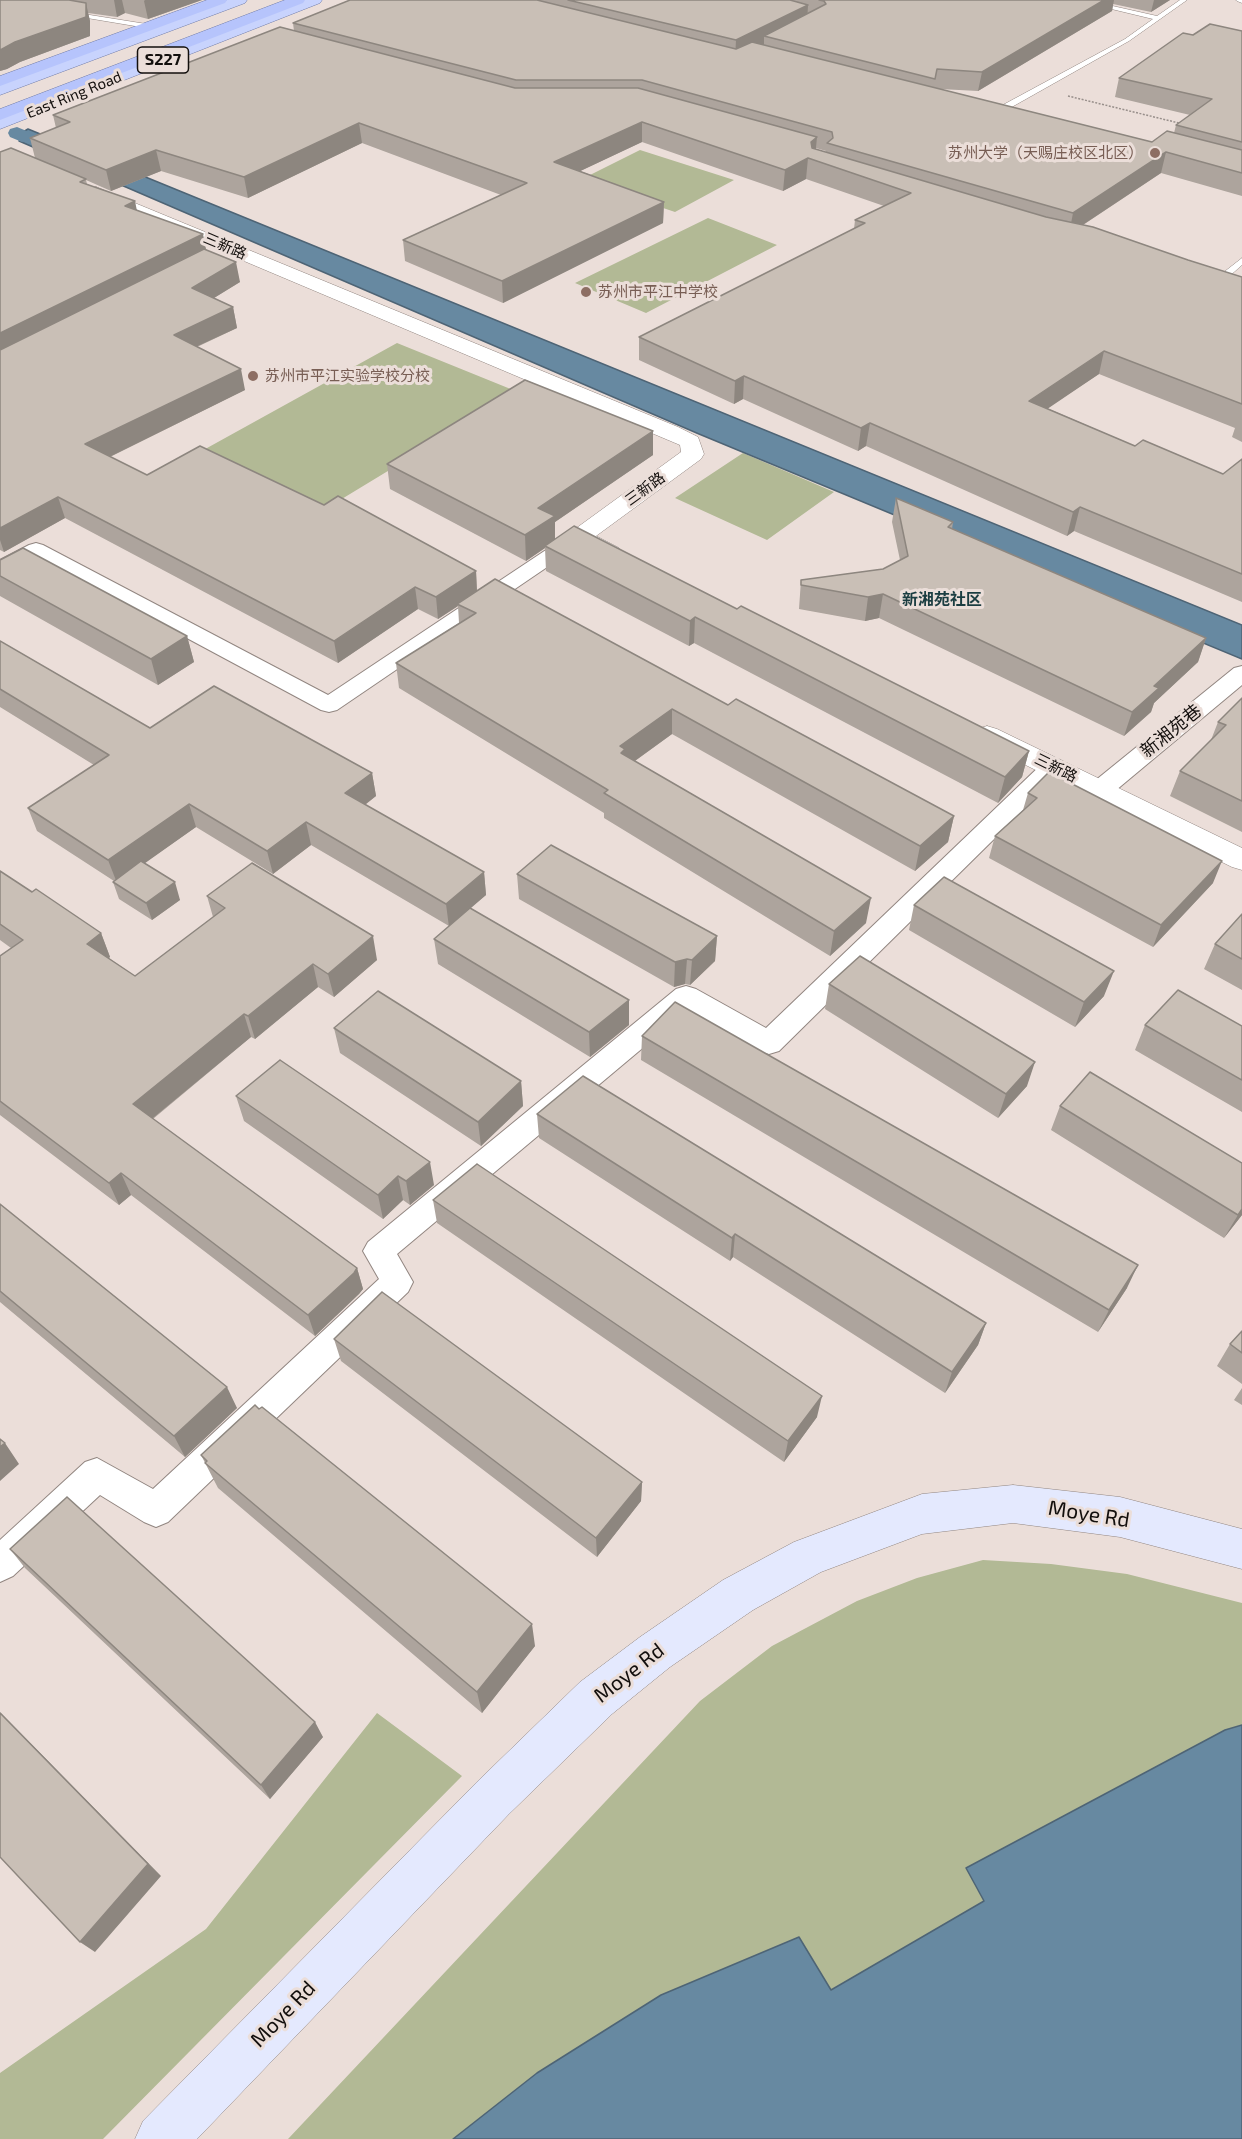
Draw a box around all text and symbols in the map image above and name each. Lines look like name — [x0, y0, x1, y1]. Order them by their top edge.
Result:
road number: S227 — [138, 47, 188, 73]
street label: East Ring Road — [24, 68, 124, 122]
place label: 苏州大学（天赐庄校区北区） — [948, 144, 1143, 162]
marker: 苏州大学（天赐庄校区北区） — [1148, 146, 1162, 160]
street label: 三新路 — [201, 229, 249, 263]
place label: 苏州市平江中学校 — [598, 283, 718, 301]
marker: 苏州市平江中学校 — [579, 285, 593, 299]
place label: 苏州市平江实验学校分校 — [265, 367, 430, 385]
marker: 苏州市平江实验学校分校 — [246, 369, 260, 383]
street label: 三新路 — [622, 468, 668, 510]
district label: 新湘苑社区 — [902, 590, 982, 610]
street label: 新湘苑巷 — [1136, 700, 1206, 762]
street label: 三新路 — [1032, 750, 1080, 786]
street label: Moye Rd — [1046, 1495, 1132, 1533]
street label: Moye Rd — [589, 1638, 669, 1708]
street label: Moye Rd — [245, 1976, 321, 2052]

